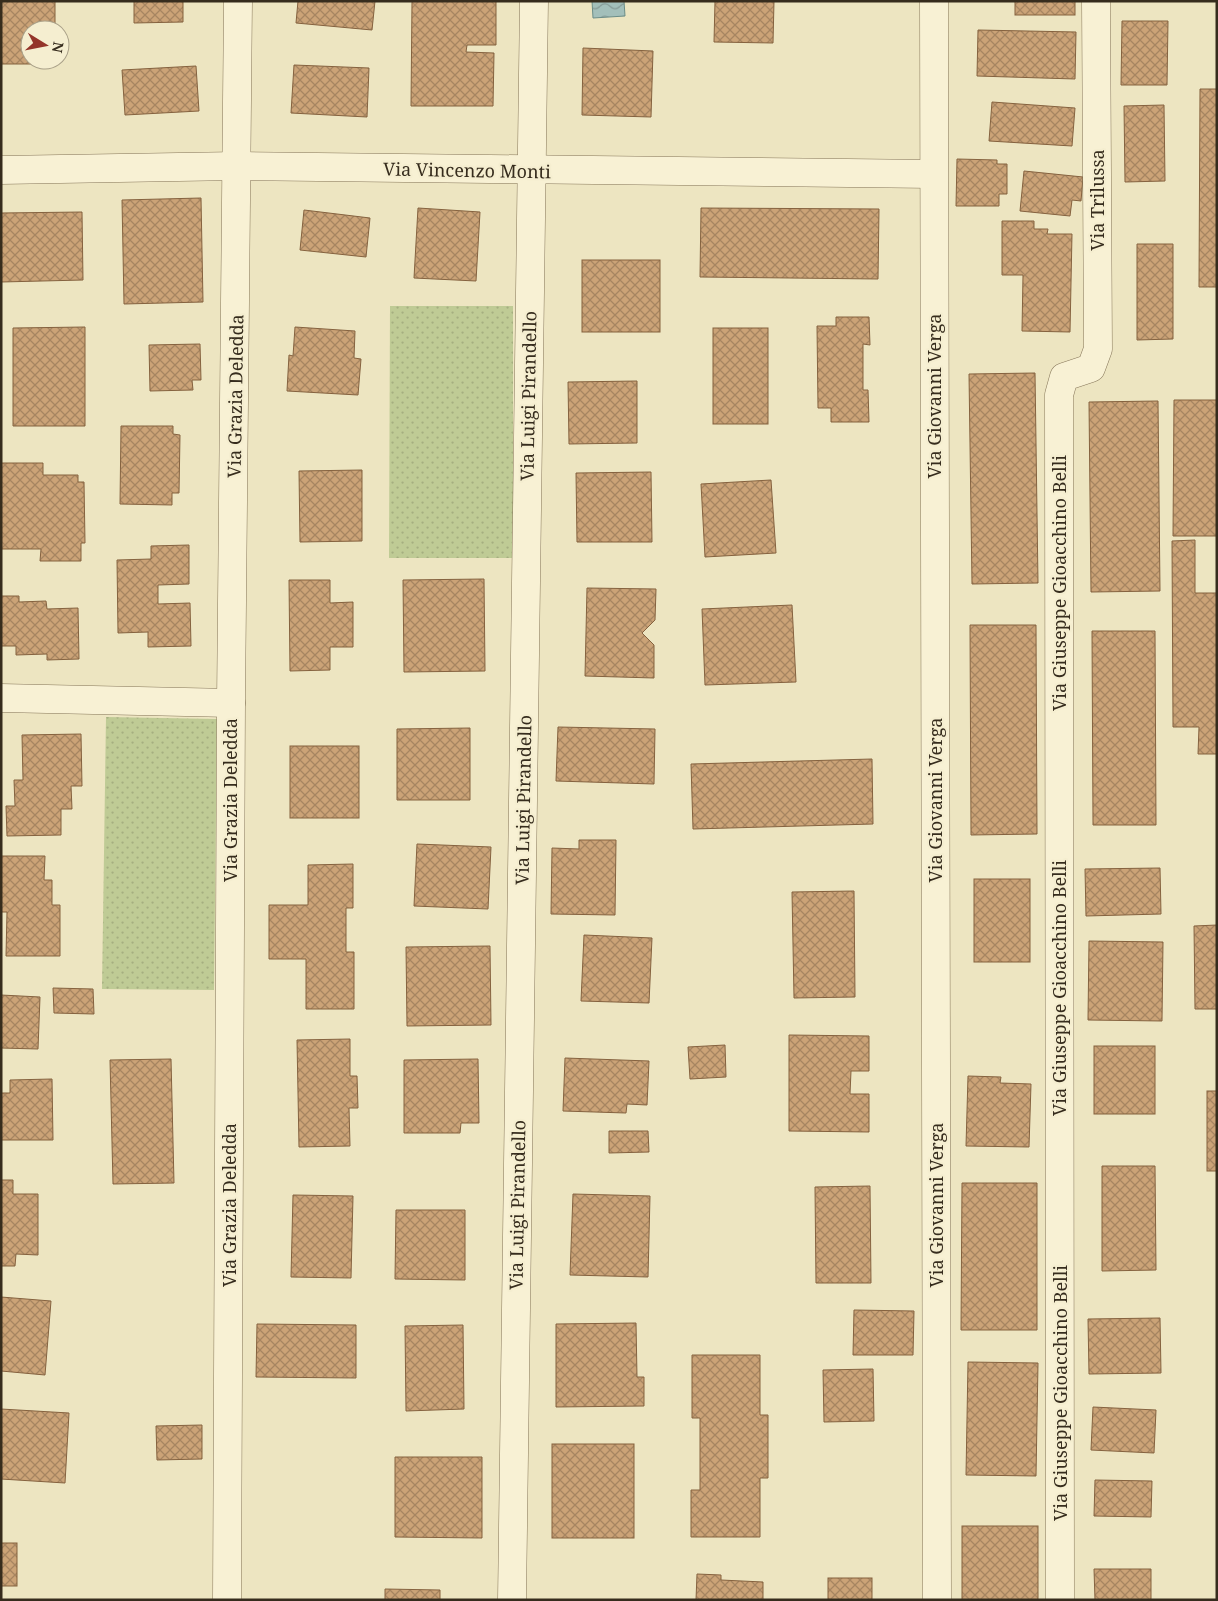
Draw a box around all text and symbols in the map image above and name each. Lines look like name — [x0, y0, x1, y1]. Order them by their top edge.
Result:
north arrow — [20, 20, 70, 70]
text: N — [48, 40, 69, 54]
street label: Via Trilussa — [1085, 149, 1109, 251]
street label: Via Vincenzo Monti — [383, 157, 551, 183]
street label: Via Luigi Pirandello — [515, 311, 541, 481]
street label: Via Grazia Deledda — [222, 314, 248, 478]
street label: Via Giovanni Verga — [922, 314, 946, 478]
street label: Via Giuseppe Gioacchino Belli — [1047, 455, 1071, 711]
street label: Via Luigi Pirandello — [510, 715, 536, 885]
street label: Via Grazia Deledda — [218, 718, 242, 882]
street label: Via Giovanni Verga — [923, 718, 947, 882]
street label: Via Giuseppe Gioacchino Belli — [1047, 860, 1071, 1116]
street label: Via Luigi Pirandello — [504, 1120, 530, 1290]
street label: Via Grazia Deledda — [217, 1123, 241, 1287]
street label: Via Giovanni Verga — [924, 1123, 948, 1287]
street label: Via Giuseppe Gioacchino Belli — [1048, 1265, 1072, 1521]

